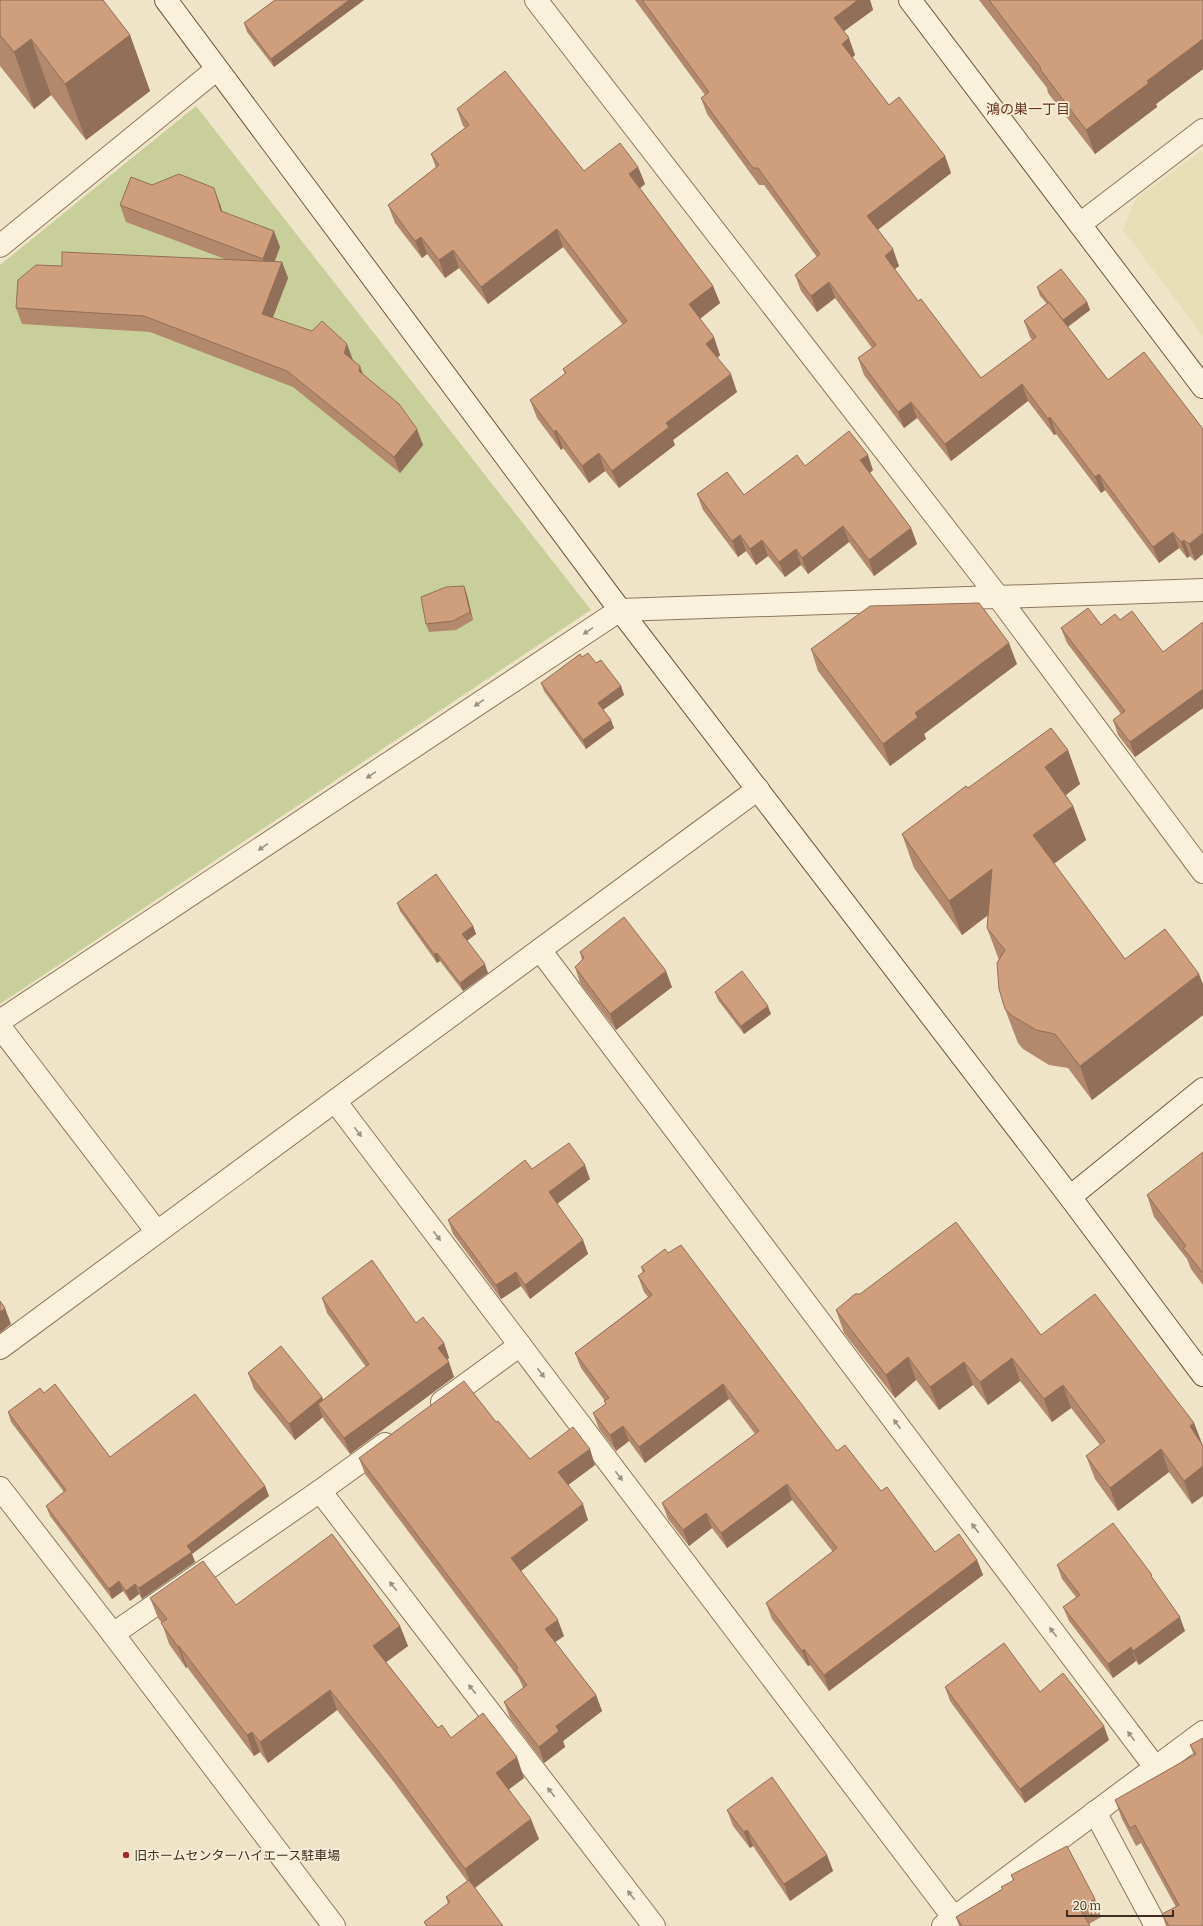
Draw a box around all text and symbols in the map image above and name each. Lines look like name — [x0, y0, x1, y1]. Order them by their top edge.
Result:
district label: 鴻の巣一丁目 — [986, 101, 1070, 118]
one-way arrow — [582, 627, 593, 635]
one-way arrow — [474, 699, 484, 707]
one-way arrow — [366, 771, 376, 779]
one-way arrow — [257, 843, 268, 851]
one-way arrow — [354, 1127, 362, 1138]
one-way arrow — [433, 1231, 441, 1241]
one-way arrow — [537, 1368, 545, 1378]
one-way arrow — [893, 1419, 901, 1430]
one-way arrow — [615, 1471, 624, 1482]
one-way arrow — [971, 1523, 979, 1534]
one-way arrow — [389, 1580, 397, 1591]
one-way arrow — [1049, 1627, 1057, 1638]
one-way arrow — [468, 1683, 477, 1694]
one-way arrow — [1128, 1731, 1136, 1741]
one-way arrow — [548, 1787, 556, 1797]
place label: 旧ホームセンターハイエース駐車場 — [134, 1848, 340, 1863]
marker: 旧ホームセンターハイエース駐車場 — [121, 1850, 131, 1860]
one-way arrow — [626, 1890, 635, 1901]
scale bar — [1067, 1892, 1173, 1918]
text: 20 m — [1073, 1899, 1102, 1913]

